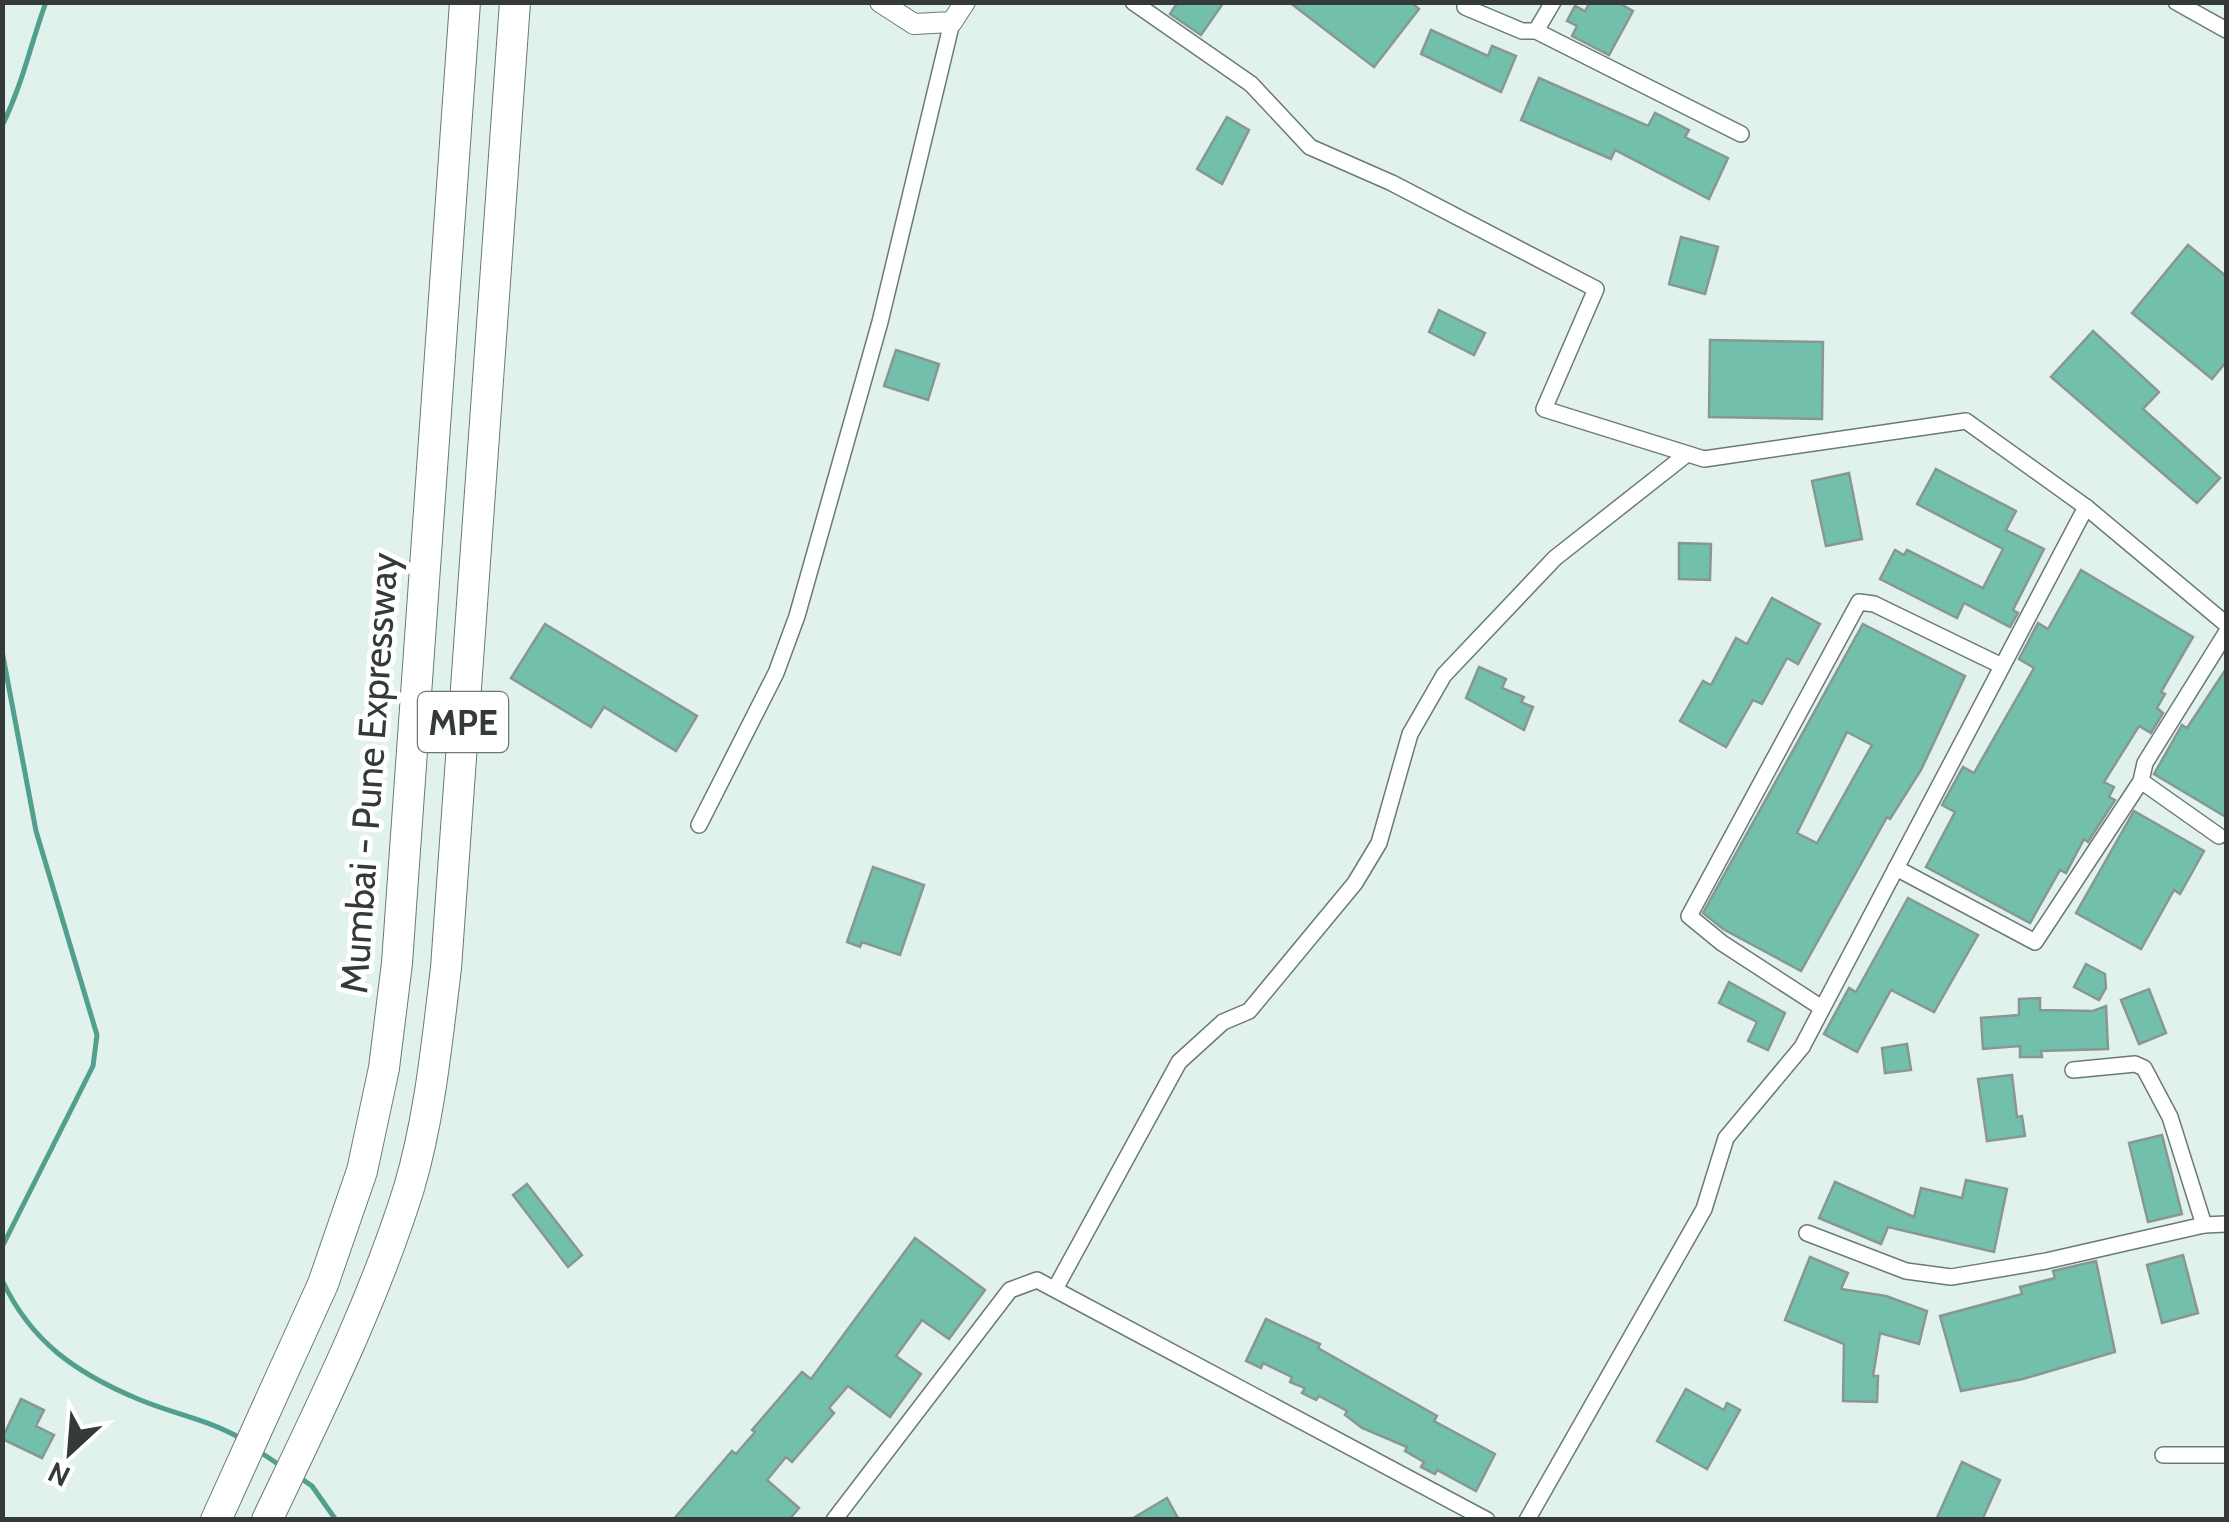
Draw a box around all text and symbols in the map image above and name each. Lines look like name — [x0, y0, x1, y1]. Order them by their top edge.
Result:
street label: Mumbai - Pune Expressway — [330, 551, 408, 995]
road number: MPE — [418, 692, 508, 752]
north arrow — [20, 1402, 120, 1502]
text: N — [43, 1455, 75, 1494]

